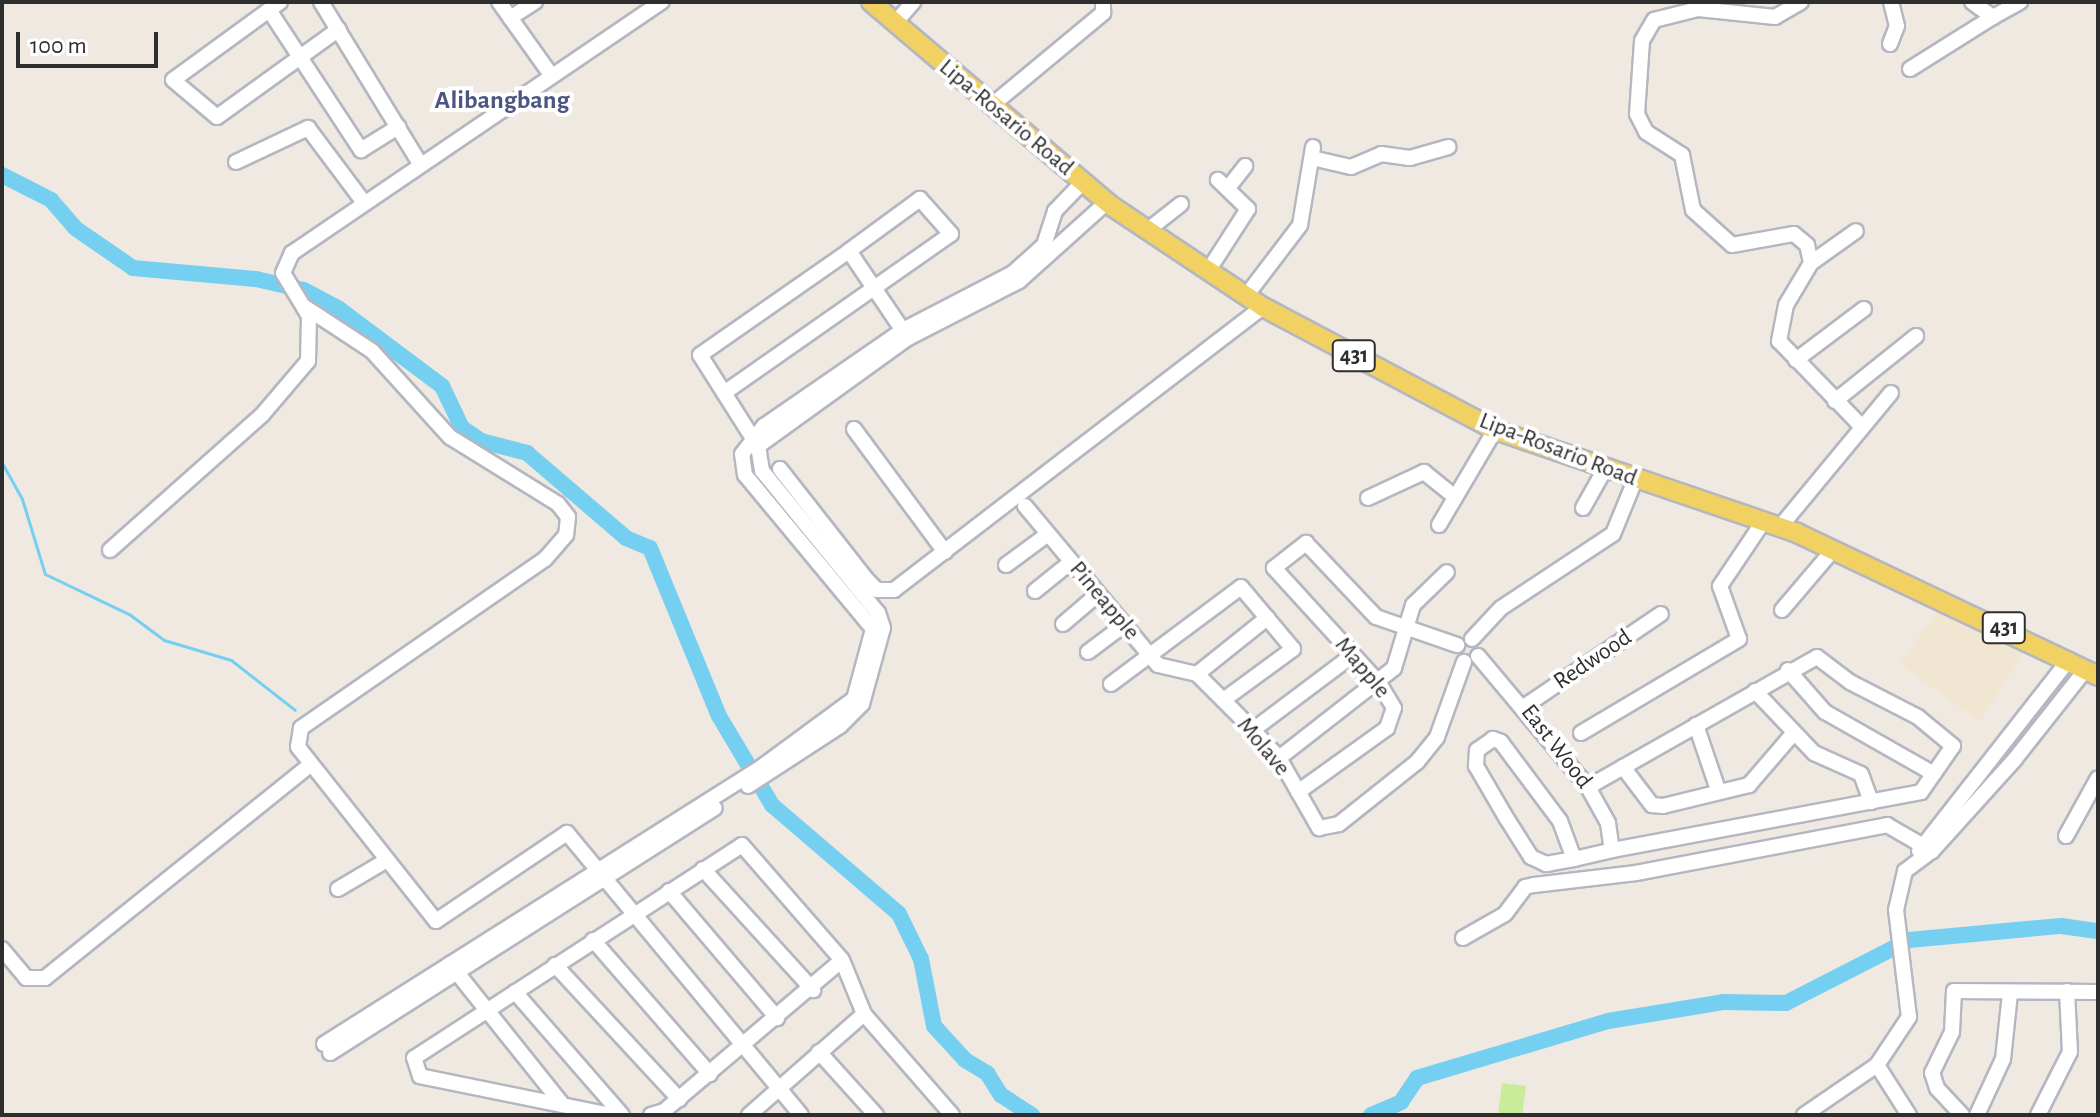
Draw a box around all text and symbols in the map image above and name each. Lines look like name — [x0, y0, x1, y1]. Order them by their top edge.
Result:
scale bar — [20, 16, 162, 66]
text: 100 m — [30, 34, 87, 58]
street label: Lipa-Rosario Road — [933, 53, 1079, 183]
district label: Alibangbang — [435, 85, 569, 117]
road number: 431 — [1330, 338, 1378, 374]
street label: Lipa-Rosario Road — [1475, 407, 1641, 493]
street label: Pineapple — [1063, 556, 1145, 646]
road number: 431 — [1980, 610, 2028, 646]
street label: Redwood — [1549, 624, 1637, 696]
street label: Mapple — [1328, 631, 1396, 705]
street label: East Wood — [1514, 699, 1598, 795]
street label: Molave — [1230, 712, 1296, 782]

